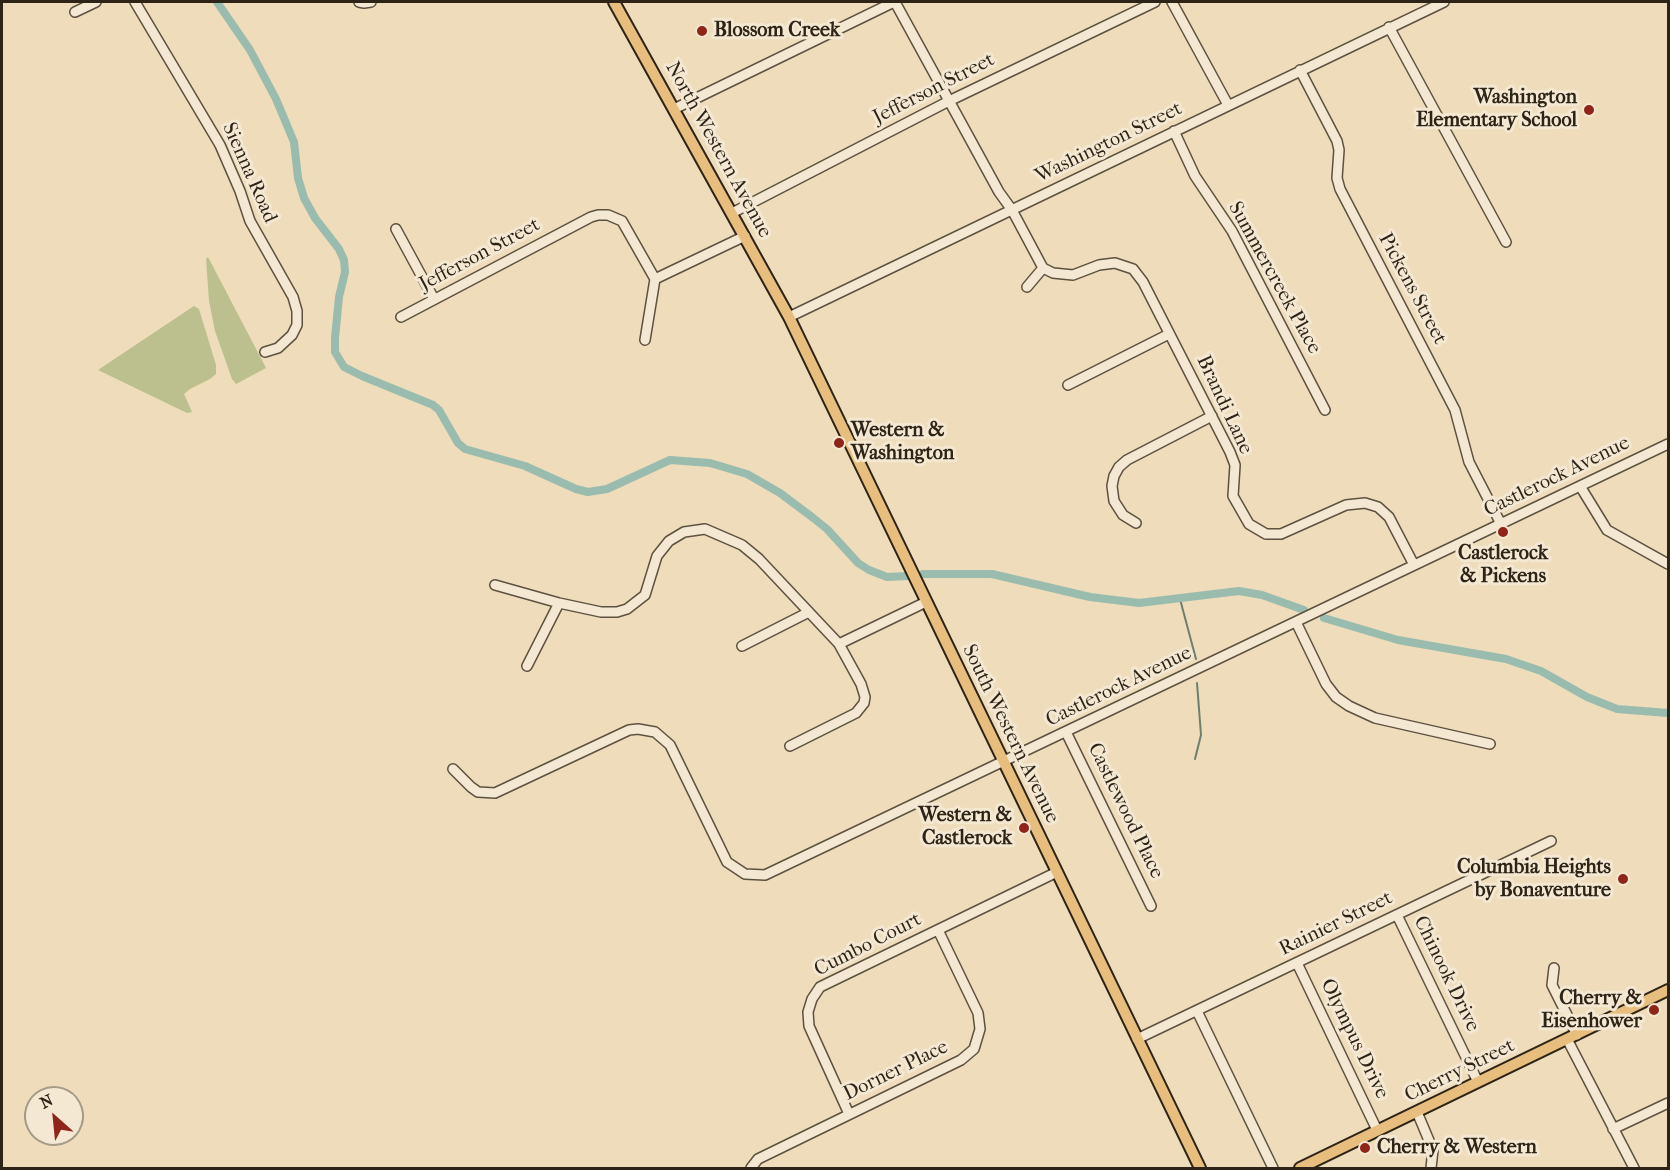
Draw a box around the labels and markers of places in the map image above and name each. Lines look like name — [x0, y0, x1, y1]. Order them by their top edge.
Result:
place label: Blossom Creek — [714, 19, 840, 43]
marker: Blossom Creek — [695, 24, 709, 38]
place label: Washington Elementary School — [1416, 86, 1577, 133]
marker: Washington Elementary School — [1582, 103, 1596, 117]
place label: Western & Washington — [851, 419, 954, 466]
marker: Western & Washington — [832, 436, 846, 450]
marker: Castlerock & Pickens — [1496, 525, 1510, 539]
place label: Castlerock & Pickens — [1458, 542, 1548, 589]
place label: Western & Castlerock — [919, 804, 1012, 851]
marker: Western & Castlerock — [1017, 821, 1031, 835]
place label: Columbia Heights by Bonaventure — [1457, 856, 1611, 903]
marker: Columbia Heights by Bonaventure — [1616, 872, 1630, 886]
place label: Cherry & Eisenhower — [1541, 987, 1642, 1034]
marker: Cherry & Eisenhower — [1647, 1003, 1661, 1017]
place label: Cherry & Western — [1377, 1136, 1537, 1160]
marker: Cherry & Western — [1358, 1141, 1372, 1155]

